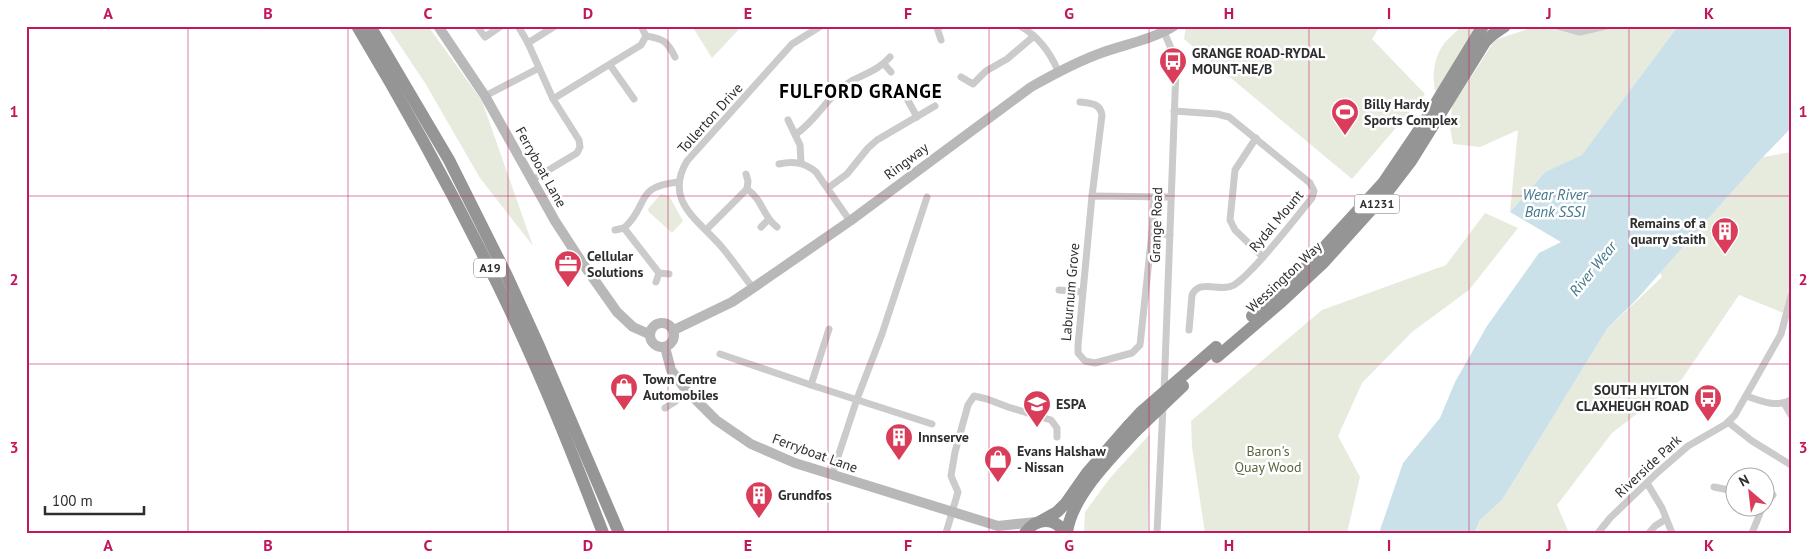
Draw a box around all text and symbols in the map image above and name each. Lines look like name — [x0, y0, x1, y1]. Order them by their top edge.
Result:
text: A — [103, 3, 113, 23]
text: B — [263, 3, 273, 23]
text: C — [424, 3, 433, 23]
text: D — [583, 3, 593, 23]
text: E — [744, 3, 752, 23]
text: F — [904, 3, 912, 23]
text: G — [1064, 3, 1074, 23]
text: H — [1224, 3, 1234, 23]
text: I — [1387, 3, 1391, 23]
text: J — [1545, 3, 1552, 23]
text: K — [1704, 3, 1714, 23]
place label: GRANGE ROAD-RYDAL MOUNT-NE/B — [1192, 44, 1326, 78]
bus stop icon: GRANGE ROAD-RYDAL MOUNT-NE/B — [1158, 46, 1188, 85]
street label: Tollerton Drive — [674, 79, 746, 157]
district label: FULFORD GRANGE — [779, 79, 943, 103]
place label: Billy Hardy Sports Complex — [1364, 95, 1459, 129]
sports icon: Billy Hardy Sports Complex — [1330, 97, 1360, 136]
text: 1 — [9, 101, 19, 121]
text: 1 — [1798, 101, 1808, 121]
street label: Ferryboat Lane — [511, 123, 571, 211]
street label: Ringway — [880, 138, 932, 184]
water label: Wear River Bank SSSI — [1522, 185, 1589, 221]
street label: Rydal Mount — [1245, 186, 1307, 256]
street label: Grange Road — [1146, 187, 1166, 263]
road number: A1231 — [1354, 194, 1400, 213]
place label: Remains of a quarry staith — [1630, 214, 1706, 248]
building icon: Remains of a quarry staith — [1710, 216, 1740, 255]
street label: Wessington Way — [1243, 237, 1326, 317]
water label: River Wear — [1565, 237, 1621, 300]
street label: Laburnum Grove — [1057, 242, 1083, 342]
place label: Cellular Solutions — [587, 247, 643, 281]
office icon: Cellular Solutions — [553, 249, 583, 288]
road number: A19 — [474, 258, 506, 278]
text: 2 — [9, 269, 19, 289]
text: 2 — [1798, 269, 1808, 289]
place label: Town Centre Automobiles — [643, 370, 719, 404]
shop icon: Town Centre Automobiles — [609, 372, 639, 411]
place label: SOUTH HYLTON CLAXHEUGH ROAD — [1576, 381, 1689, 415]
bus stop icon: SOUTH HYLTON CLAXHEUGH ROAD — [1693, 383, 1723, 422]
school or university icon: ESPA — [1022, 389, 1052, 428]
place label: ESPA — [1056, 395, 1087, 413]
building icon: Innserve — [884, 422, 914, 461]
place label: Innserve — [918, 428, 969, 446]
street label: Ferryboat Lane — [770, 429, 860, 477]
street label: Riverside Park — [1611, 430, 1685, 501]
text: 3 — [9, 437, 19, 457]
text: 3 — [1798, 437, 1808, 457]
place label: Evans Halshaw - Nissan — [1017, 442, 1107, 476]
park label: Baron's Quay Wood — [1234, 442, 1302, 476]
shop icon: Evans Halshaw - Nissan — [983, 444, 1013, 483]
north arrow — [1724, 466, 1774, 516]
text: N — [1736, 470, 1752, 491]
building icon: Grundfos — [744, 480, 774, 519]
scale bar — [45, 484, 144, 516]
place label: Grundfos — [778, 486, 832, 504]
text: 100 m — [52, 491, 93, 510]
text: A — [103, 535, 113, 555]
text: B — [263, 535, 273, 555]
text: C — [424, 535, 433, 555]
text: D — [583, 535, 593, 555]
text: E — [744, 535, 752, 555]
text: F — [904, 535, 912, 555]
text: G — [1064, 535, 1074, 555]
text: H — [1224, 535, 1234, 555]
text: I — [1387, 535, 1391, 555]
text: J — [1545, 535, 1552, 555]
text: K — [1704, 535, 1714, 555]

